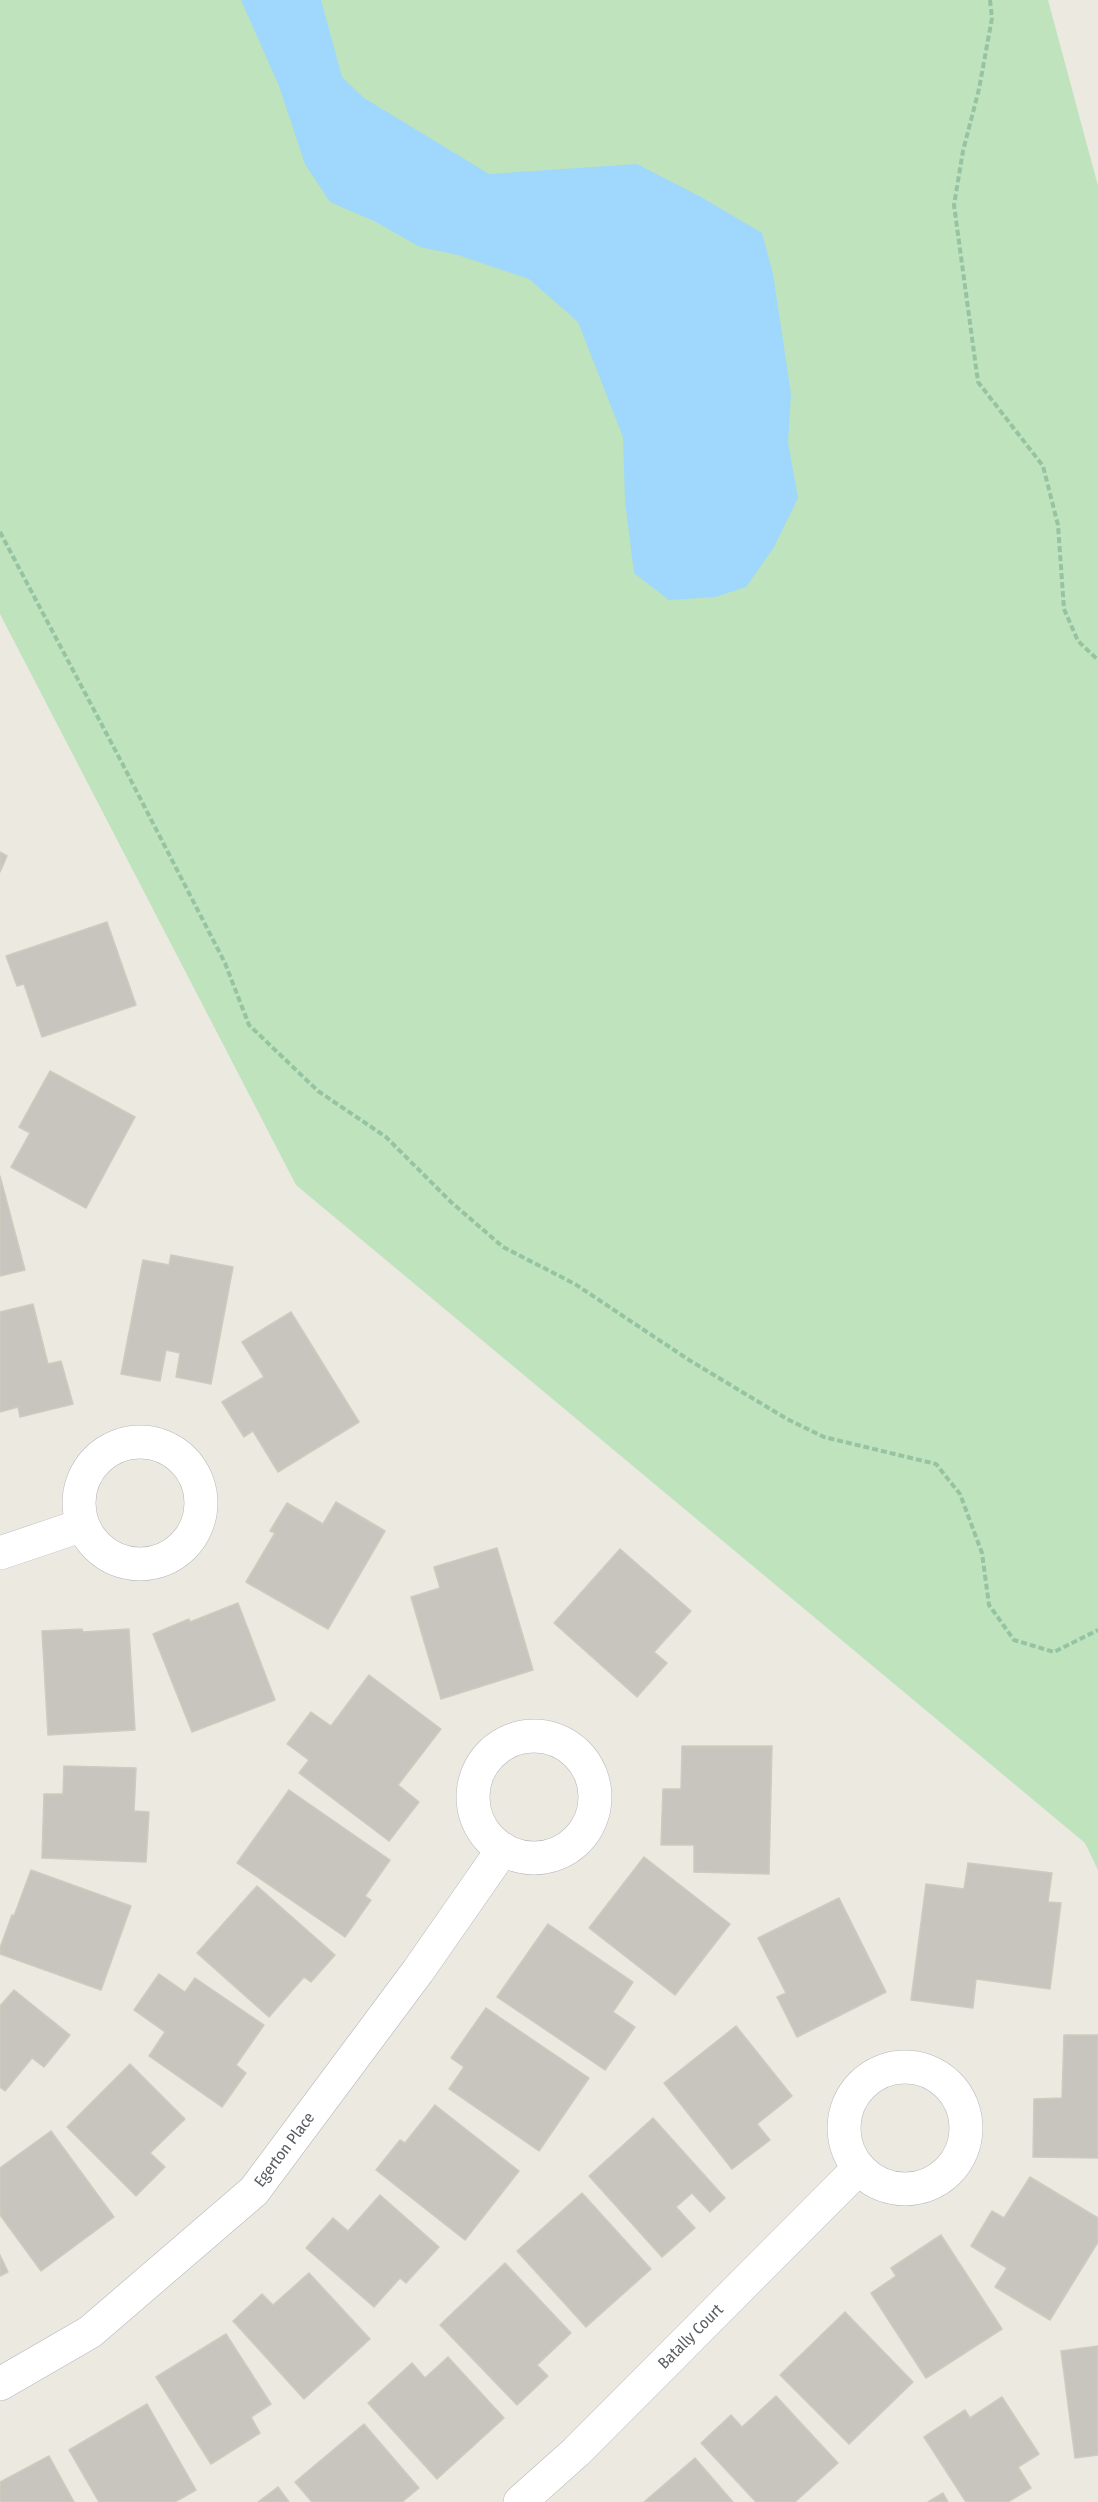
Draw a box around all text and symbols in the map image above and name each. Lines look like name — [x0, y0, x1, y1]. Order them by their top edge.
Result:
street label: Egerton Place — [251, 2109, 319, 2191]
street label: Batally Court — [655, 2301, 727, 2373]

